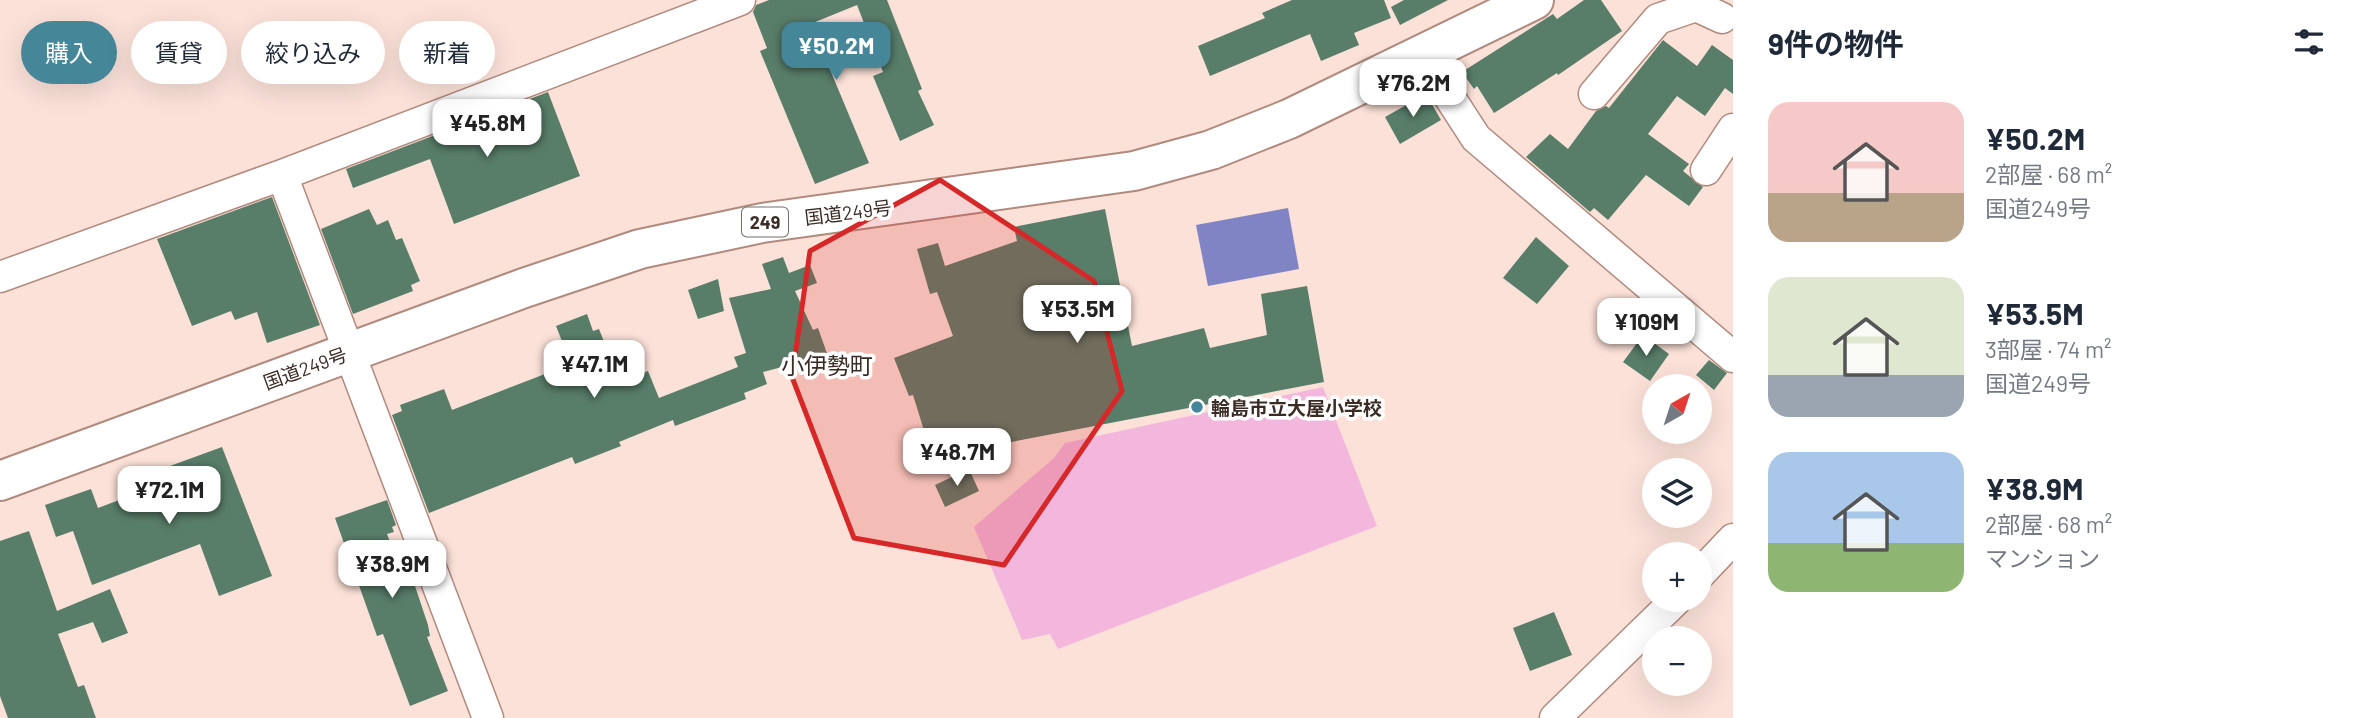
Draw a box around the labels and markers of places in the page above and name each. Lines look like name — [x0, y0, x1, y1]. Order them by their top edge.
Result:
pin: ¥50.2M — [779, 22, 893, 82]
pin: ¥76.2M — [1356, 60, 1470, 119]
pin: ¥45.8M — [430, 100, 544, 159]
pin: ¥53.5M — [1020, 286, 1134, 345]
pin: ¥109M — [1597, 298, 1695, 358]
pin: ¥47.1M — [537, 340, 651, 400]
place label: 輪島市立大屋小学校 — [1211, 396, 1382, 419]
marker: 輪島市立大屋小学校 — [1189, 399, 1205, 415]
pin: ¥48.7M — [900, 428, 1014, 488]
pin: ¥72.1M — [112, 466, 226, 526]
pin: ¥38.9M — [335, 540, 449, 600]

